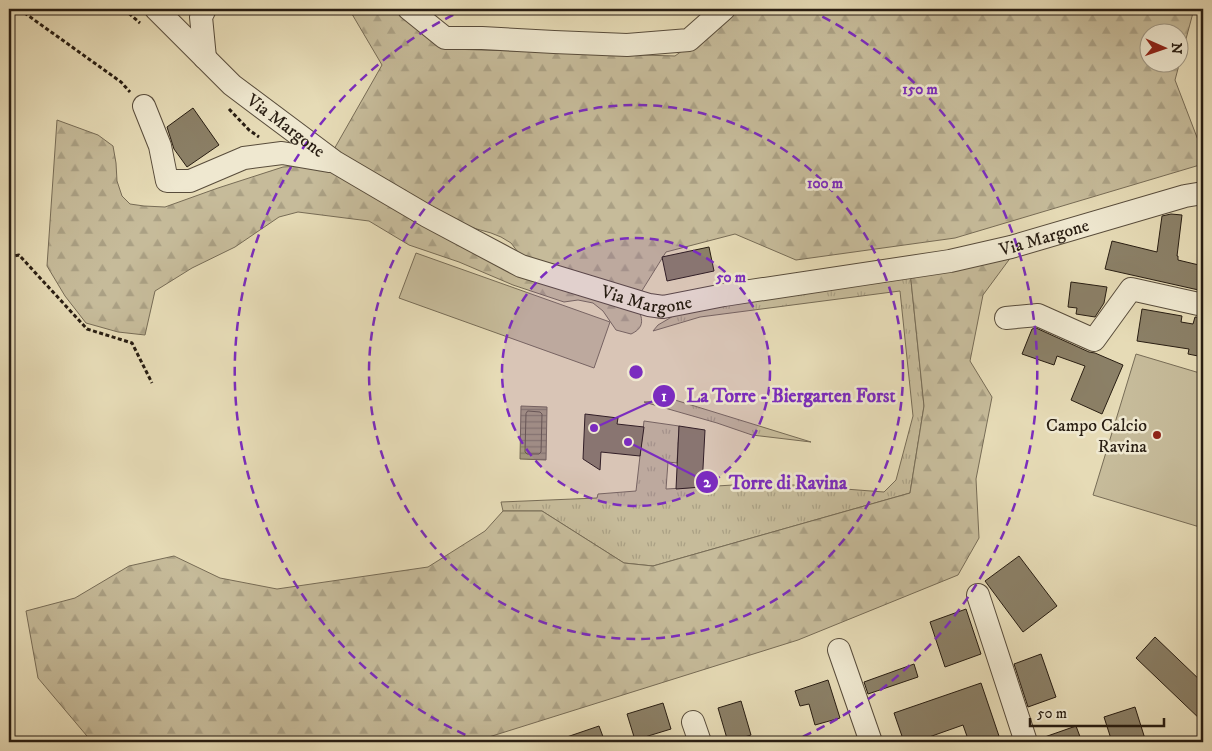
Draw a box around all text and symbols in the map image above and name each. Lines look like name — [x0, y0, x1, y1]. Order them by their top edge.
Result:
north arrow — [1140, 22, 1190, 72]
text: N — [1167, 42, 1185, 55]
text: 150 m — [902, 80, 938, 99]
street label: Via Margone — [241, 89, 329, 163]
text: 100 m — [807, 174, 844, 193]
street label: Via Margone — [996, 215, 1092, 262]
text: 50 m — [715, 268, 747, 287]
street label: Via Margone — [597, 281, 694, 319]
centre of rings — [627, 363, 645, 381]
callout: La Torre - Biergarten Forst — [651, 379, 905, 413]
text: La Torre - Biergarten Forst — [686, 385, 896, 408]
text: 1 — [661, 387, 667, 406]
place label: Campo Calcio Ravina — [1046, 415, 1147, 458]
marker: Campo Calcio Ravina — [1151, 429, 1163, 441]
callout: Torre di Ravina — [694, 465, 857, 499]
text: Torre di Ravina — [728, 472, 848, 495]
text: 2 — [703, 473, 711, 492]
scale bar — [1030, 696, 1163, 728]
text: 50 m — [1037, 704, 1067, 723]

